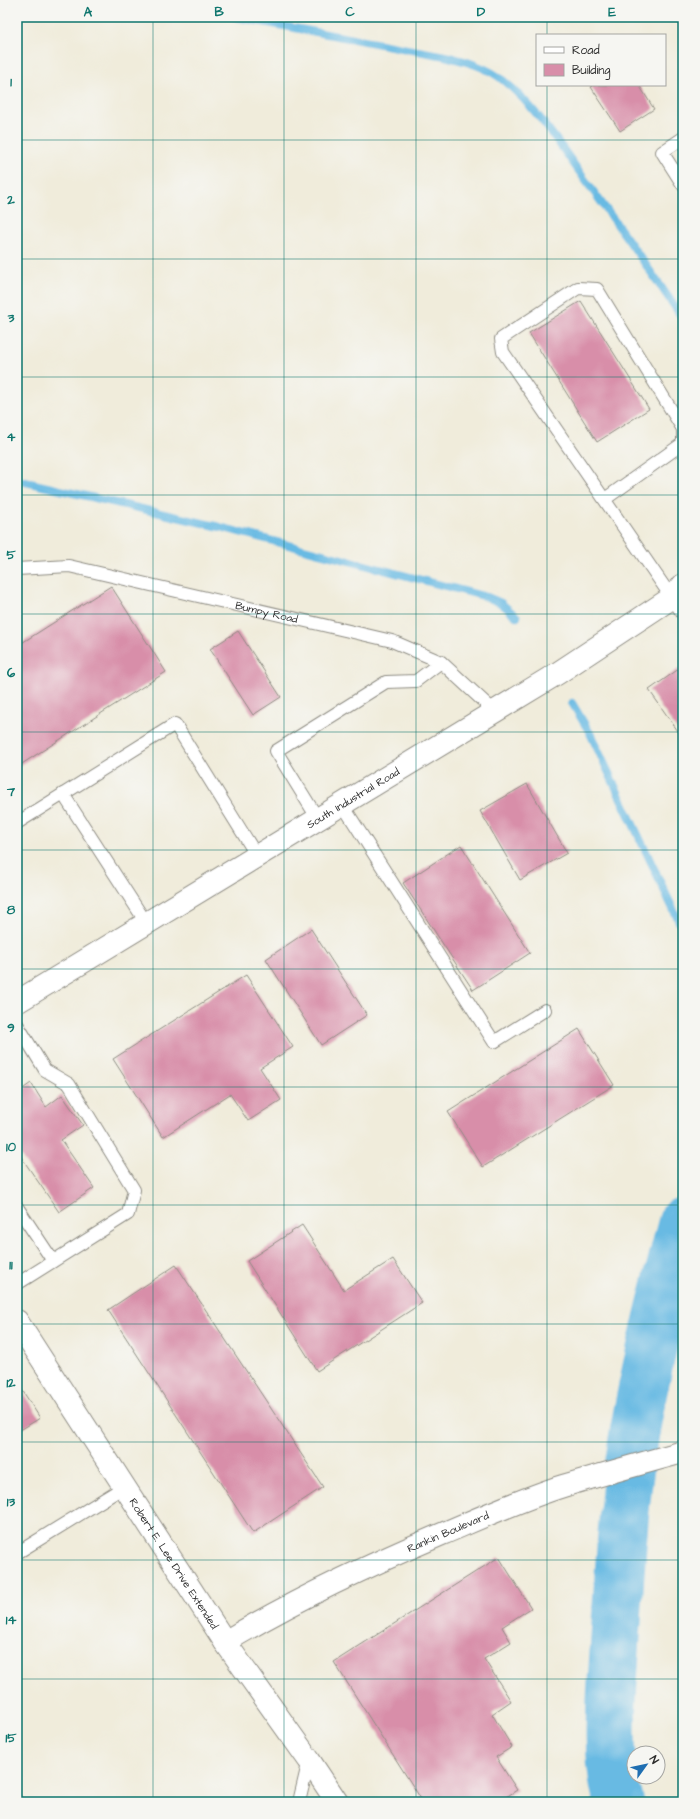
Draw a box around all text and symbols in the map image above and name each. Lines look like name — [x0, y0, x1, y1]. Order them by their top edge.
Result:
text: A — [84, 3, 93, 21]
text: B — [214, 3, 224, 21]
text: C — [345, 3, 355, 21]
text: D — [477, 3, 486, 21]
text: E — [608, 3, 616, 21]
legend — [536, 34, 666, 86]
text: Road — [572, 42, 600, 59]
text: Building — [572, 62, 610, 80]
text: 1 — [10, 73, 12, 91]
text: 2 — [6, 191, 15, 209]
text: 3 — [7, 309, 15, 327]
text: 4 — [7, 428, 16, 446]
text: 5 — [6, 546, 16, 564]
street label: Bumpy Road — [234, 597, 300, 627]
text: 6 — [7, 664, 16, 682]
street label: South Industrial Road — [303, 764, 402, 832]
text: 7 — [6, 783, 16, 801]
text: 8 — [7, 901, 16, 919]
text: 9 — [7, 1019, 15, 1037]
text: 10 — [6, 1138, 17, 1156]
text: 11 — [9, 1256, 13, 1274]
text: 12 — [6, 1374, 16, 1392]
text: 13 — [7, 1493, 16, 1511]
street label: Robert E. Lee Drive Extended — [126, 1495, 222, 1632]
street label: Rankin Boulevard — [405, 1507, 491, 1556]
text: 14 — [6, 1611, 16, 1629]
text: 15 — [6, 1729, 17, 1747]
north arrow — [626, 1745, 666, 1785]
text: N — [646, 1753, 662, 1767]

